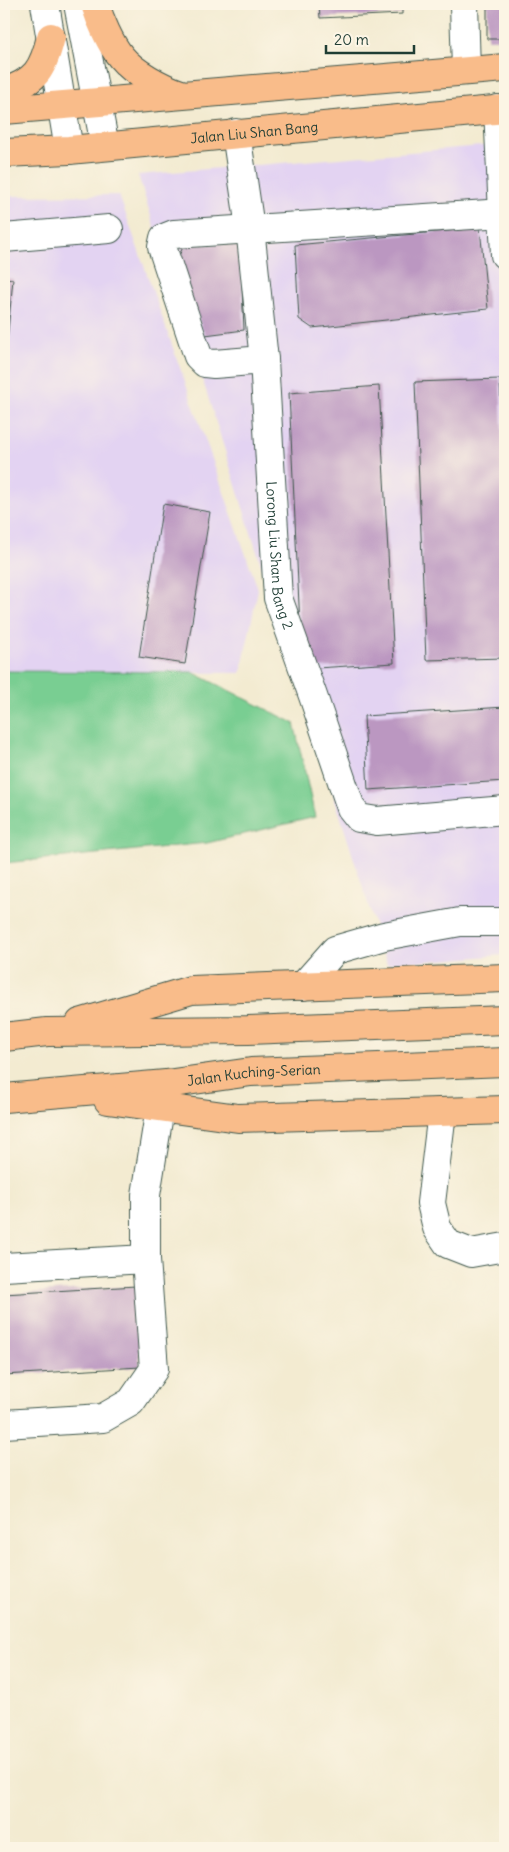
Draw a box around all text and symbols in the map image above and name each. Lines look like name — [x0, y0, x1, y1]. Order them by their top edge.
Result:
scale bar — [326, 22, 414, 54]
text: 20 m — [334, 30, 369, 49]
street label: Jalan Liu Shan Bang — [189, 118, 319, 148]
street label: Lorong Liu Shan Bang 2 — [262, 481, 298, 632]
street label: Jalan Kuching-Serian — [186, 1060, 321, 1090]

